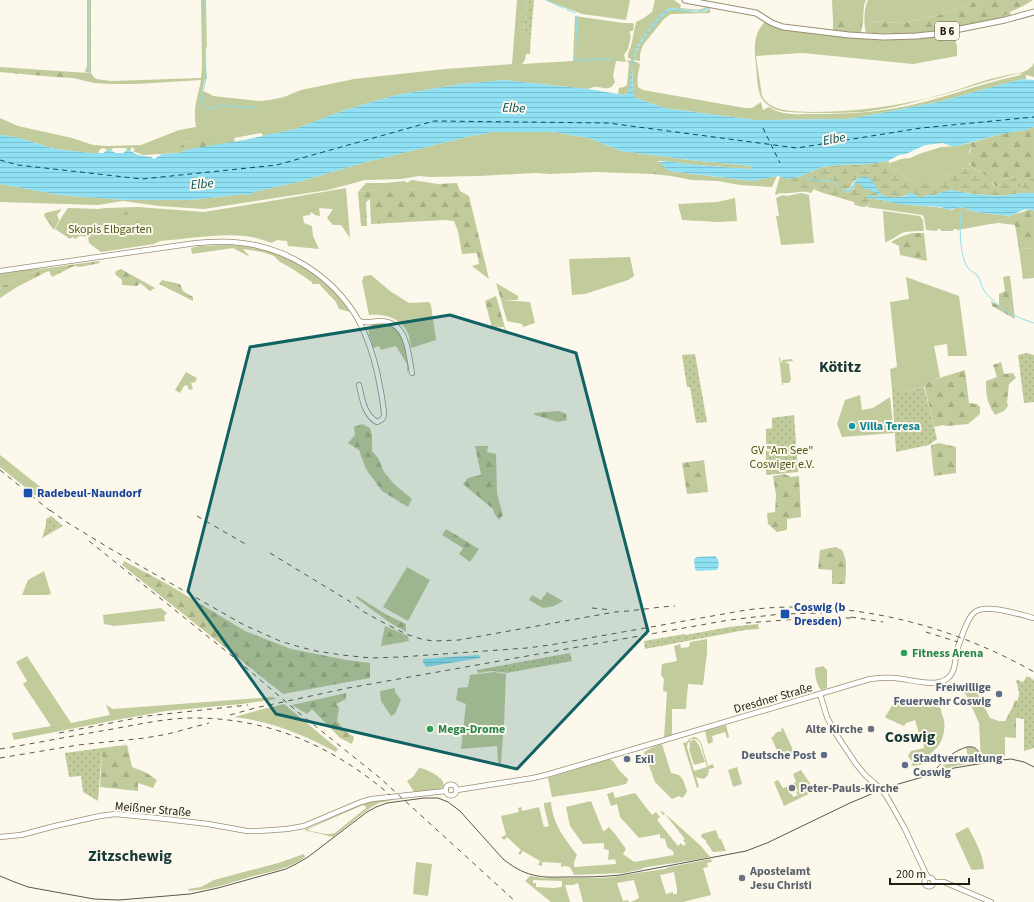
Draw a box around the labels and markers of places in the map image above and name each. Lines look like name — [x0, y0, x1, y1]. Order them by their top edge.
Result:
place label: Villa Teresa — [859, 418, 920, 435]
marker: Villa Teresa — [847, 421, 857, 431]
place label: Radebeul-Naundorf — [37, 485, 142, 502]
marker: Radebeul-Naundorf — [22, 487, 34, 499]
place label: Coswig (b Dresden) — [794, 599, 845, 630]
marker: Coswig (b Dresden) — [779, 608, 791, 620]
place label: Fitness Arena — [912, 645, 983, 662]
marker: Fitness Arena — [899, 648, 909, 658]
place label: Freiwillige Feuerwehr Coswig — [893, 679, 992, 710]
marker: Freiwillige Feuerwehr Coswig — [994, 689, 1004, 699]
place label: Mega-Drome — [438, 721, 505, 738]
place label: Alte Kirche — [805, 721, 863, 738]
marker: Mega-Drome — [425, 724, 435, 734]
marker: Alte Kirche — [866, 724, 876, 734]
place label: Deutsche Post — [741, 747, 816, 764]
marker: Deutsche Post — [819, 750, 829, 760]
place label: Stadtverwaltung Coswig — [913, 750, 1003, 781]
place label: Exil — [635, 751, 655, 768]
marker: Exil — [622, 754, 632, 764]
marker: Stadtverwaltung Coswig — [900, 760, 910, 770]
place label: Peter-Pauls-Kirche — [800, 780, 899, 797]
marker: Peter-Pauls-Kirche — [787, 783, 797, 793]
place label: Apostelamt Jesu Christi — [749, 863, 812, 894]
marker: Apostelamt Jesu Christi — [737, 873, 747, 883]

